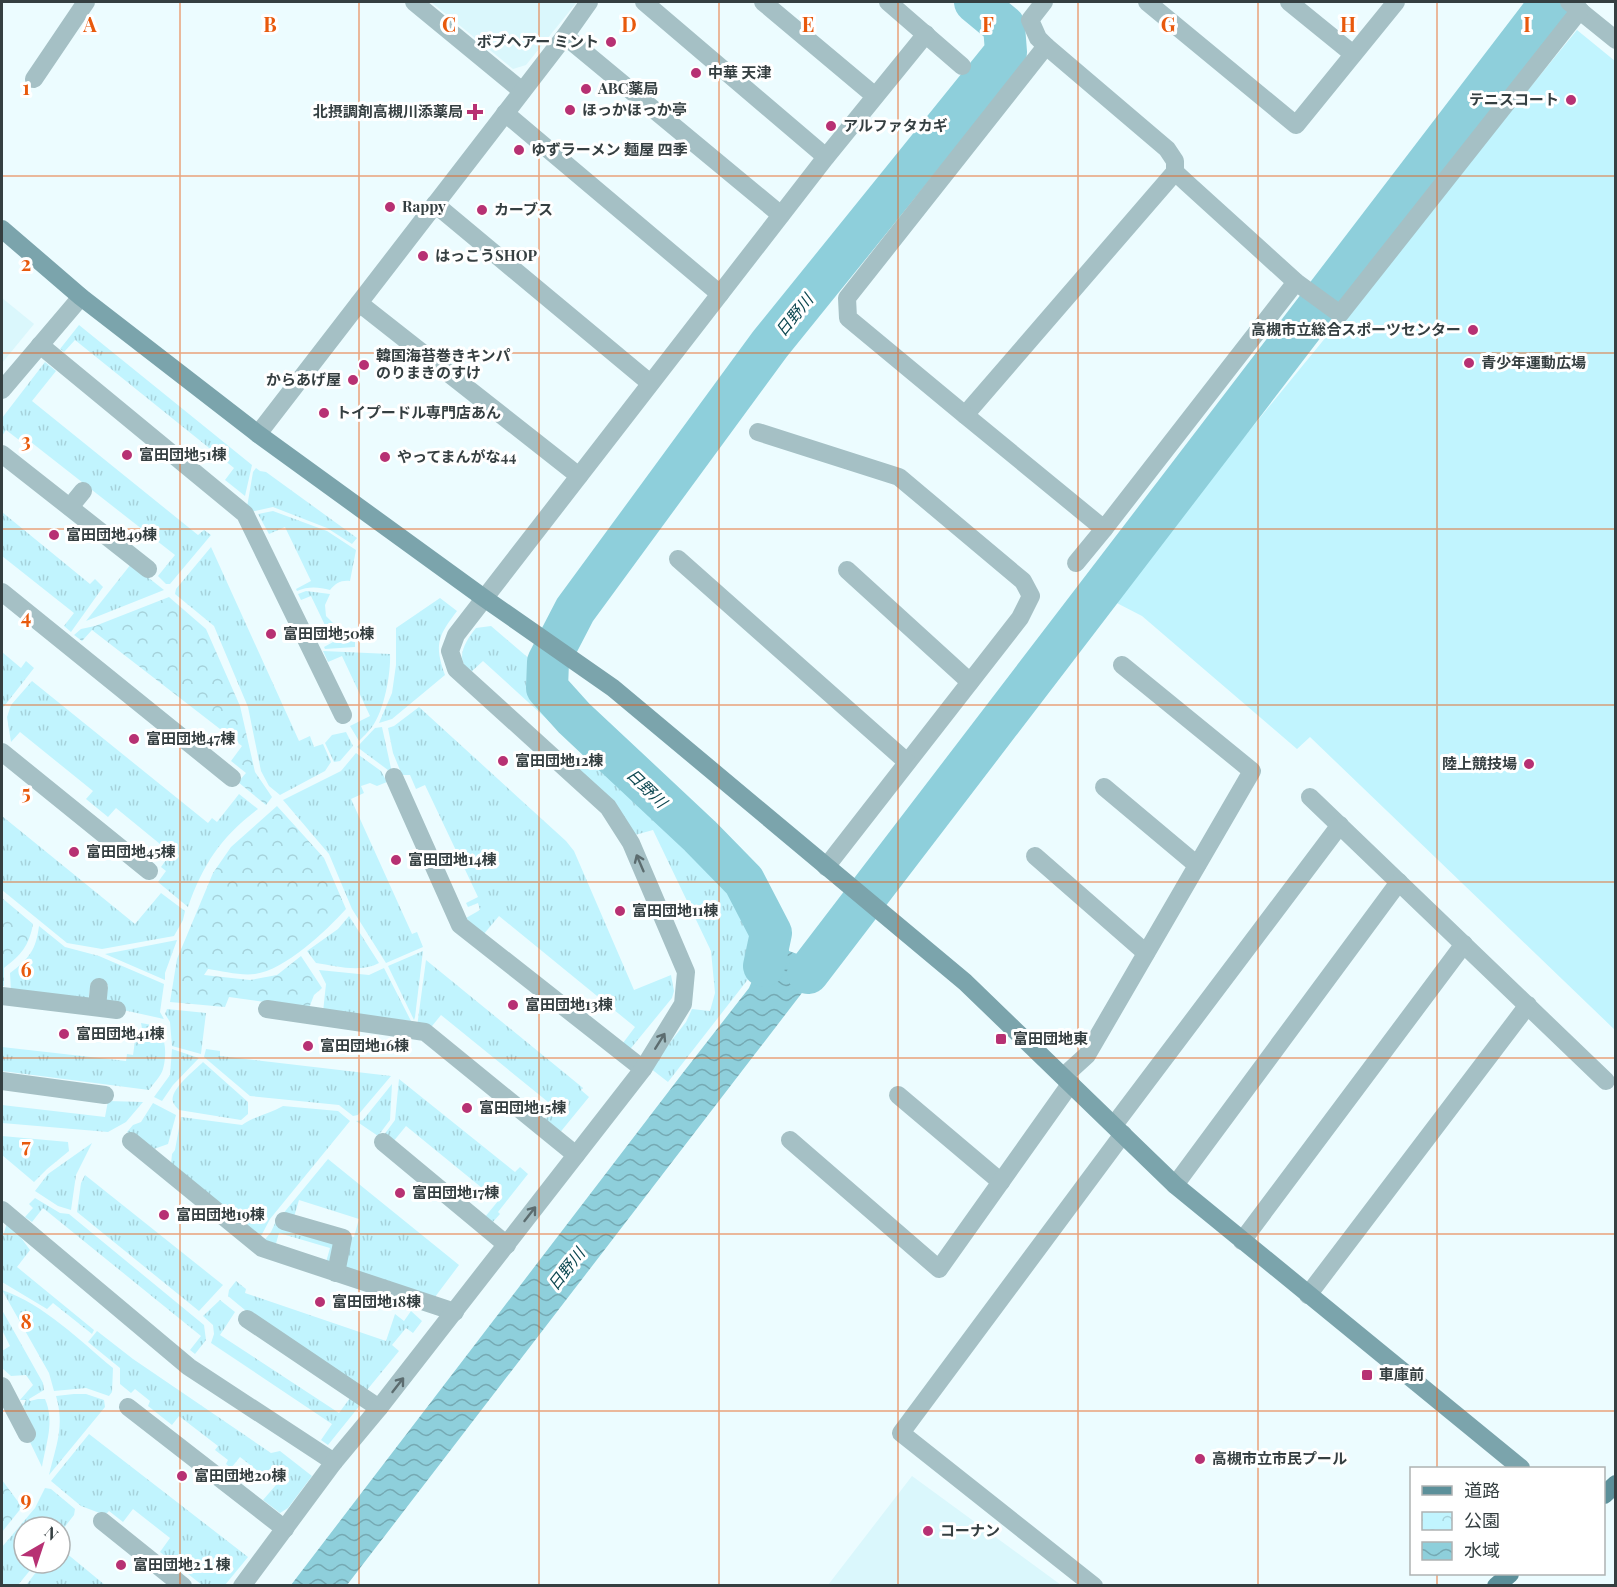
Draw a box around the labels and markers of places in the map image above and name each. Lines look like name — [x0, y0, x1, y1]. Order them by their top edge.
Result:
place label: ボブヘアー ミント — [476, 31, 599, 51]
marker: ボブヘアー ミント — [604, 35, 618, 49]
place label: 中華 天津 — [708, 62, 772, 82]
marker: 中華 天津 — [689, 66, 703, 80]
place label: ABC薬局 — [597, 78, 658, 98]
marker: ABC薬局 — [579, 82, 593, 96]
place label: テニスコート — [1469, 89, 1559, 109]
marker: テニスコート — [1564, 93, 1578, 107]
place label: ほっかほっか亭 — [582, 99, 687, 119]
place label: 北摂調剤高槻川添薬局 — [313, 101, 463, 121]
marker: ほっかほっか亭 — [563, 103, 577, 117]
marker: 北摂調剤高槻川添薬局 — [468, 105, 482, 119]
place label: アルファタカギ — [843, 115, 948, 135]
marker: アルファタカギ — [824, 119, 838, 133]
place label: ゆずラーメン 麺屋 四季 — [531, 139, 687, 159]
marker: ゆずラーメン 麺屋 四季 — [512, 143, 526, 157]
place label: Rappy — [402, 196, 446, 216]
place label: カーブス — [494, 199, 553, 219]
marker: Rappy — [383, 200, 397, 214]
marker: カーブス — [475, 203, 489, 217]
place label: はっこうSHOP — [435, 245, 537, 265]
marker: はっこうSHOP — [416, 249, 430, 263]
place label: 高槻市立総合スポーツセンター — [1251, 319, 1461, 339]
marker: 高槻市立総合スポーツセンター — [1466, 323, 1480, 337]
place label: 韓国海苔巻きキンパ のりまきのすけ — [376, 345, 511, 382]
place label: 青少年運動広場 — [1481, 352, 1586, 372]
marker: 青少年運動広場 — [1462, 356, 1476, 370]
marker: 韓国海苔巻きキンパ のりまきのすけ — [357, 358, 371, 372]
place label: からあげ屋 — [266, 369, 341, 389]
marker: からあげ屋 — [346, 373, 360, 387]
place label: トイプードル専門店あん — [336, 402, 501, 422]
marker: トイプードル専門店あん — [317, 406, 331, 420]
place label: 富田団地51棟 — [139, 444, 227, 464]
place label: やってまんがな44 — [397, 446, 516, 466]
marker: 富田団地51棟 — [120, 448, 134, 462]
marker: やってまんがな44 — [378, 450, 392, 464]
place label: 富田団地49棟 — [66, 524, 157, 544]
marker: 富田団地49棟 — [47, 528, 61, 542]
place label: 富田団地50棟 — [283, 623, 375, 643]
marker: 富田団地50棟 — [264, 627, 278, 641]
place label: 富田団地47棟 — [146, 728, 236, 748]
marker: 富田団地47棟 — [127, 732, 141, 746]
place label: 富田団地12棟 — [515, 750, 604, 770]
place label: 陸上競技場 — [1442, 753, 1517, 773]
marker: 富田団地12棟 — [496, 754, 510, 768]
marker: 陸上競技場 — [1522, 757, 1536, 771]
place label: 富田団地45棟 — [86, 841, 176, 861]
marker: 富田団地45棟 — [67, 845, 81, 859]
place label: 富田団地14棟 — [408, 849, 497, 869]
marker: 富田団地14棟 — [389, 853, 403, 867]
place label: 富田団地11棟 — [632, 900, 719, 920]
marker: 富田団地11棟 — [613, 904, 627, 918]
place label: 富田団地13棟 — [525, 994, 613, 1014]
marker: 富田団地13棟 — [506, 998, 520, 1012]
place label: 富田団地41棟 — [76, 1023, 165, 1043]
marker: 富田団地41棟 — [57, 1027, 71, 1041]
place label: 富田団地東 — [1013, 1028, 1088, 1048]
marker: 富田団地東 — [994, 1032, 1008, 1046]
place label: 富田団地16棟 — [320, 1035, 409, 1055]
marker: 富田団地16棟 — [301, 1039, 315, 1053]
place label: 富田団地15棟 — [479, 1097, 566, 1117]
marker: 富田団地15棟 — [460, 1101, 474, 1115]
place label: 富田団地17棟 — [412, 1182, 500, 1202]
marker: 富田団地17棟 — [393, 1186, 407, 1200]
place label: 富田団地19棟 — [176, 1204, 265, 1224]
marker: 富田団地19棟 — [157, 1208, 171, 1222]
place label: 富田団地18棟 — [332, 1291, 421, 1311]
marker: 富田団地18棟 — [313, 1295, 327, 1309]
place label: 車庫前 — [1379, 1364, 1424, 1384]
marker: 車庫前 — [1360, 1368, 1374, 1382]
place label: 高槻市立市民プール — [1212, 1448, 1347, 1468]
marker: 高槻市立市民プール — [1193, 1452, 1207, 1466]
place label: 富田団地20棟 — [194, 1465, 287, 1485]
marker: 富田団地20棟 — [175, 1469, 189, 1483]
place label: コーナン — [940, 1520, 1000, 1540]
marker: コーナン — [921, 1524, 935, 1538]
place label: 富田団地2１棟 — [133, 1554, 231, 1574]
marker: 富田団地2１棟 — [114, 1558, 128, 1572]

